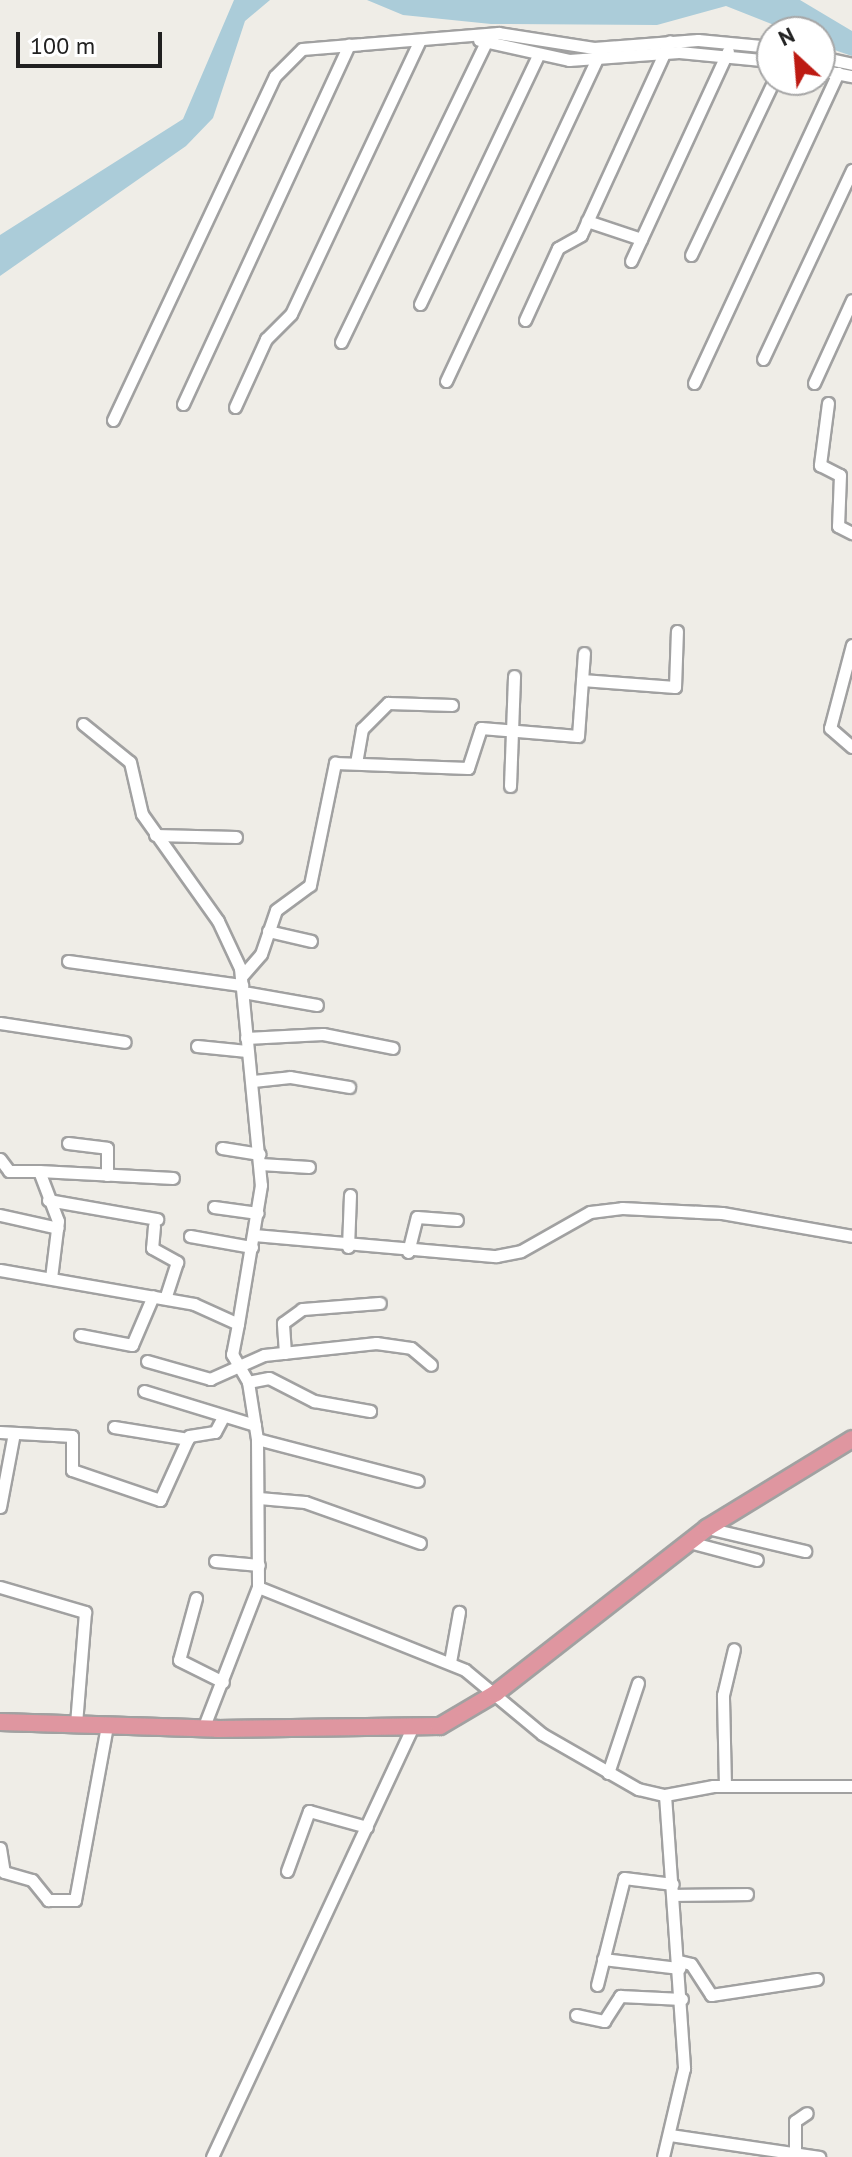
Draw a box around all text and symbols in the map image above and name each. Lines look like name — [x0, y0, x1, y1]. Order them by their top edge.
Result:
scale bar — [20, 16, 166, 66]
north arrow — [756, 16, 836, 96]
text: N — [774, 20, 799, 52]
text: 100 m — [30, 30, 95, 61]

